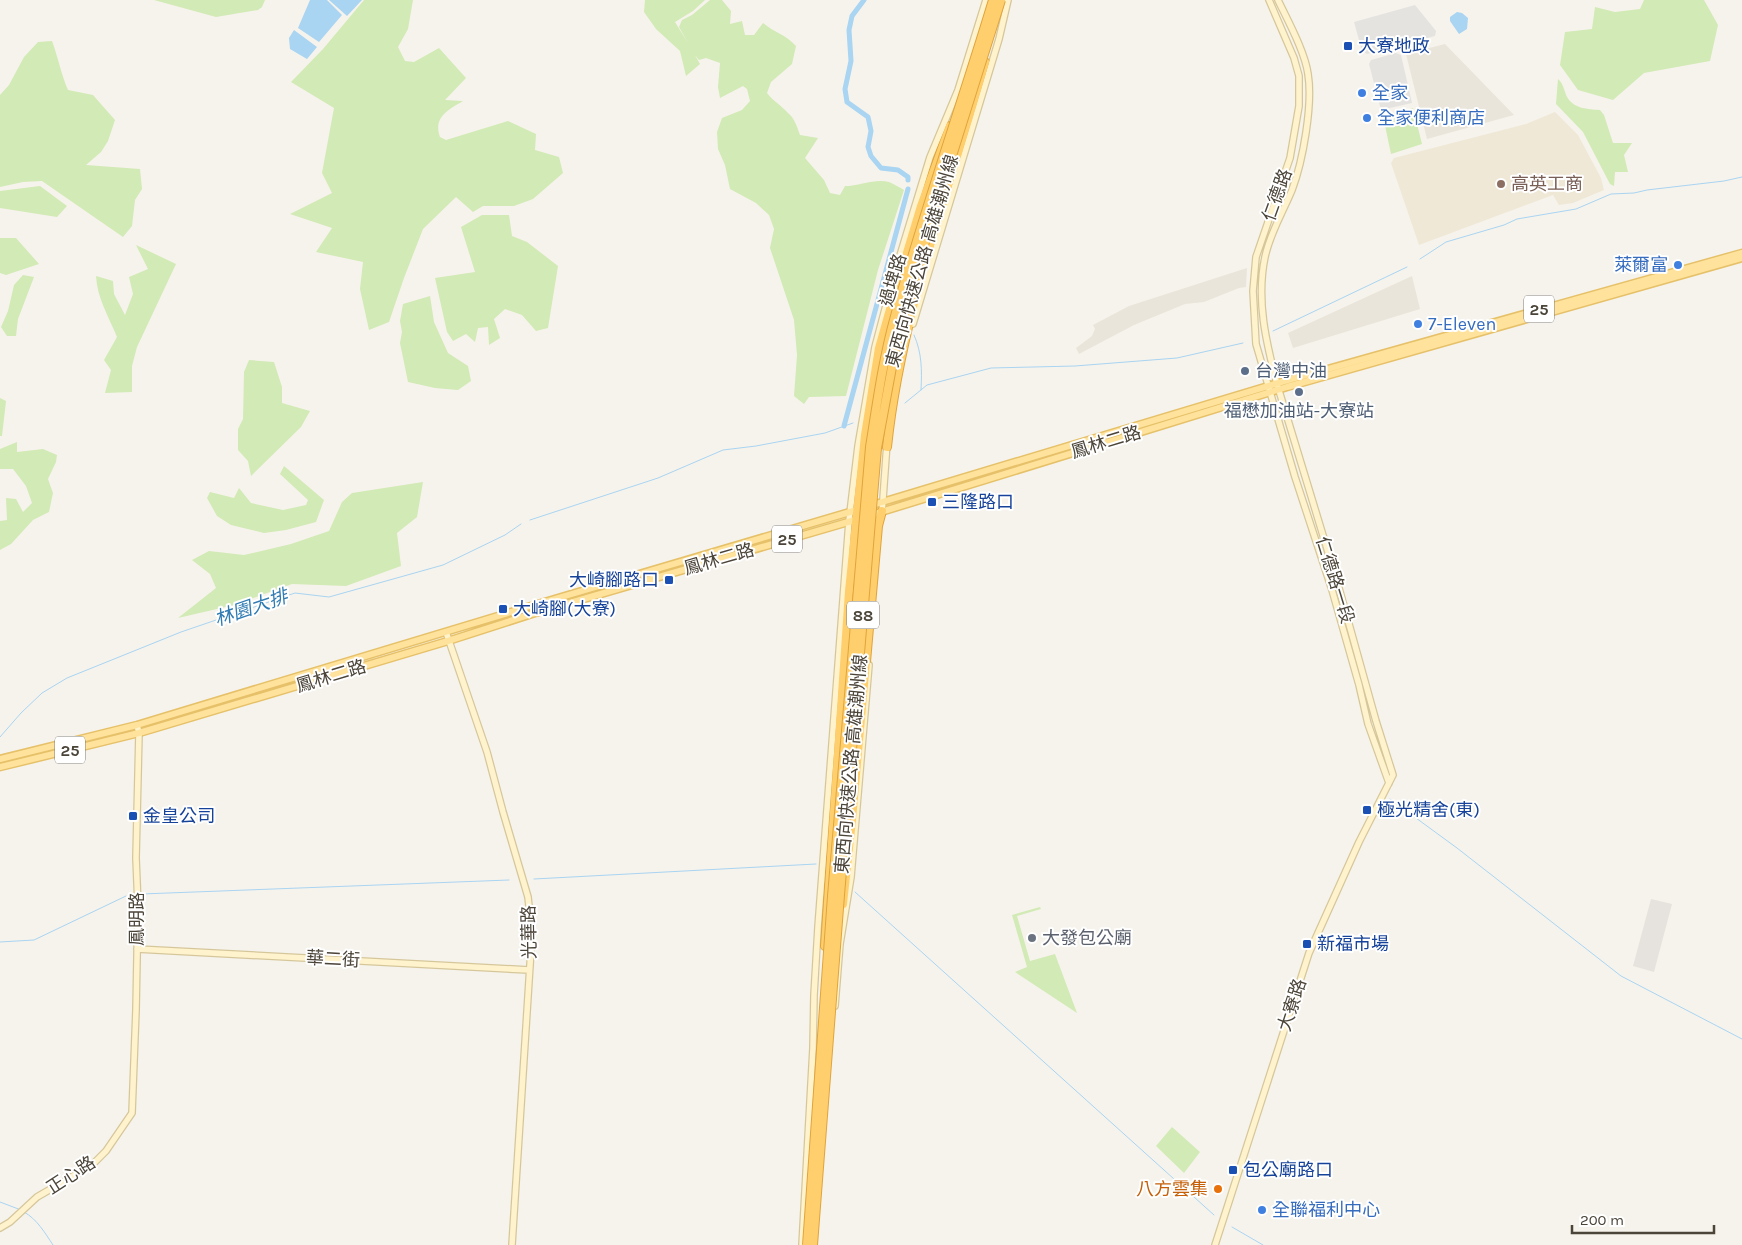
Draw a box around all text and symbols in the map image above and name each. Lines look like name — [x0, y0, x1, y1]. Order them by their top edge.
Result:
place label: 大寮地政 — [1358, 35, 1430, 57]
marker: 大寮地政 — [1342, 40, 1354, 52]
place label: 全家 — [1372, 82, 1408, 104]
marker: 全家 — [1356, 87, 1368, 99]
place label: 全家便利商店 — [1377, 107, 1485, 129]
marker: 全家便利商店 — [1361, 112, 1373, 124]
street label: 東西向快速公路 高雄潮州線 — [881, 152, 963, 370]
street label: 仁德路 — [1257, 166, 1297, 224]
place label: 高英工商 — [1511, 173, 1583, 195]
marker: 高英工商 — [1495, 178, 1507, 190]
street label: 過埤路 — [875, 251, 911, 309]
place label: 萊爾富 — [1614, 254, 1668, 276]
marker: 萊爾富 — [1672, 259, 1684, 271]
road number: 25 — [1524, 296, 1554, 322]
place label: 7-Eleven — [1428, 313, 1496, 335]
marker: 7-Eleven — [1412, 318, 1424, 330]
place label: 台灣中油 — [1255, 360, 1327, 382]
marker: 台灣中油 — [1239, 365, 1251, 377]
marker: 福懋加油站-大寮站 — [1293, 386, 1305, 398]
place label: 福懋加油站-大寮站 — [1224, 400, 1374, 422]
street label: 鳳林二路 — [1068, 421, 1144, 463]
place label: 三隆路口 — [942, 491, 1014, 513]
marker: 三隆路口 — [926, 496, 938, 508]
road number: 25 — [772, 526, 802, 552]
street label: 仁德路一段 — [1311, 534, 1359, 626]
street label: 鳳林二路 — [681, 539, 757, 579]
place label: 大崎腳路口 — [569, 569, 659, 591]
marker: 大崎腳路口 — [663, 574, 675, 586]
water label: 林園大排 — [211, 584, 293, 631]
place label: 大崎腳(大寮) — [513, 598, 616, 620]
road number: 88 — [847, 602, 879, 628]
marker: 大崎腳(大寮) — [497, 603, 509, 615]
street label: 東西向快速公路 高雄潮州線 — [830, 653, 872, 875]
street label: 鳳林二路 — [293, 655, 369, 697]
road number: 25 — [55, 736, 85, 764]
place label: 極光精舍(東) — [1377, 799, 1480, 821]
marker: 極光精舍(東) — [1361, 804, 1373, 816]
place label: 金皇公司 — [143, 805, 215, 827]
marker: 金皇公司 — [127, 810, 139, 822]
street label: 鳳明路 — [126, 892, 148, 946]
street label: 光華路 — [518, 905, 540, 959]
place label: 大發包公廟 — [1042, 927, 1132, 949]
marker: 大發包公廟 — [1026, 932, 1038, 944]
place label: 新福市場 — [1317, 933, 1389, 955]
marker: 新福市場 — [1301, 938, 1313, 950]
street label: 華二街 — [305, 947, 361, 971]
street label: 大寮路 — [1273, 976, 1311, 1034]
street label: 正心路 — [42, 1151, 100, 1199]
place label: 包公廟路口 — [1243, 1159, 1333, 1181]
marker: 包公廟路口 — [1227, 1164, 1239, 1176]
place label: 八方雲集 — [1136, 1178, 1208, 1200]
marker: 八方雲集 — [1212, 1183, 1224, 1195]
place label: 全聯福利中心 — [1272, 1199, 1380, 1221]
scale bar — [1572, 1202, 1714, 1234]
marker: 全聯福利中心 — [1256, 1204, 1268, 1216]
text: 200 m — [1580, 1211, 1624, 1229]

